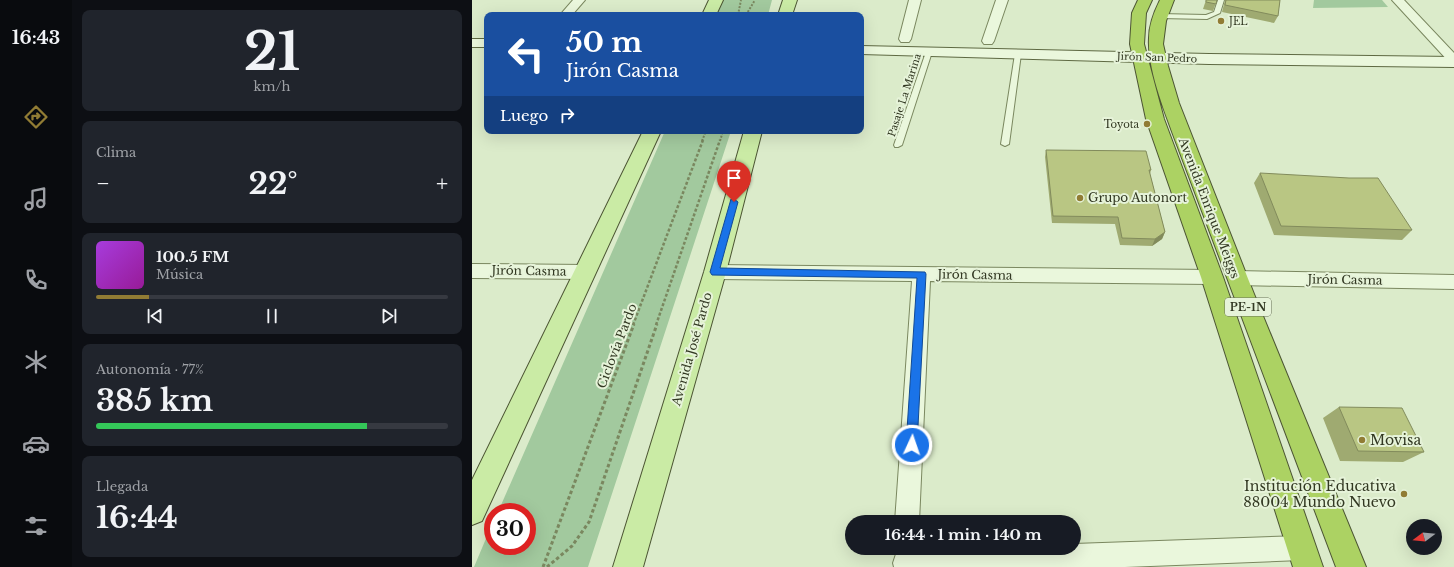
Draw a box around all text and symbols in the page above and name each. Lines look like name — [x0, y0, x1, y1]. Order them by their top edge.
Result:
place label: JEL — [1227, 15, 1248, 28]
marker: JEL — [1216, 16, 1226, 26]
text: 21 — [244, 20, 300, 84]
text: 50 m — [566, 25, 642, 60]
text: 16:43 — [12, 27, 60, 49]
icon: left — [500, 28, 552, 80]
street label: Jirón San Pedro — [1115, 50, 1198, 65]
street label: Pasaje La Marina — [885, 52, 924, 138]
text: Jirón Casma — [566, 60, 679, 82]
text: km/h — [254, 78, 290, 95]
icon: directions — [22, 103, 50, 131]
icon: right — [556, 104, 578, 126]
text: Luego — [500, 106, 548, 125]
place label: Toyota — [1104, 118, 1139, 131]
marker: Toyota — [1142, 119, 1152, 129]
street label: Avenida Enrique Meiggs — [1175, 134, 1243, 280]
text: Clima — [96, 144, 136, 161]
pin — [717, 161, 751, 202]
text: 22° — [248, 165, 297, 202]
icon: arrive — [723, 167, 745, 189]
text: − — [96, 170, 110, 197]
text: + — [436, 170, 448, 197]
icon: music — [22, 185, 50, 213]
place label: Grupo Autonort — [1088, 190, 1188, 205]
marker: Grupo Autonort — [1075, 193, 1085, 203]
text: 100.5 FM — [156, 247, 229, 266]
street label: Jirón Casma — [489, 262, 567, 279]
icon: phone — [22, 266, 50, 294]
text: Música — [156, 266, 203, 283]
street label: Jirón Casma — [935, 266, 1013, 283]
street label: Jirón Casma — [1305, 271, 1383, 288]
street label: Avenida José Pardo — [668, 290, 715, 408]
road number: PE-1N — [1225, 298, 1271, 316]
street label: Ciclovía Pardo — [594, 301, 640, 390]
icon: previous — [144, 305, 166, 327]
icon: pause — [261, 305, 283, 327]
icon: next — [378, 305, 400, 327]
icon: climate — [22, 348, 50, 376]
text: Autonomía · 77% — [96, 361, 204, 378]
text: 385 km — [96, 382, 213, 419]
position arrow — [891, 424, 933, 466]
icon: car — [22, 430, 50, 458]
place label: Movisa — [1370, 431, 1421, 449]
marker: Movisa — [1357, 435, 1367, 445]
place label: Institución Educativa 88004 Mundo Nuevo — [1243, 477, 1396, 511]
text: Llegada — [96, 478, 148, 495]
marker: Institución Educativa 88004 Mundo Nuevo — [1399, 489, 1409, 499]
text: 16:44 — [96, 499, 178, 536]
speed limit sign: 30 — [484, 503, 536, 555]
icon: filters — [22, 512, 50, 540]
north arrow — [1406, 519, 1442, 555]
map controls — [1406, 519, 1442, 555]
text: 16:44 · 1 min · 140 m — [884, 525, 1042, 544]

